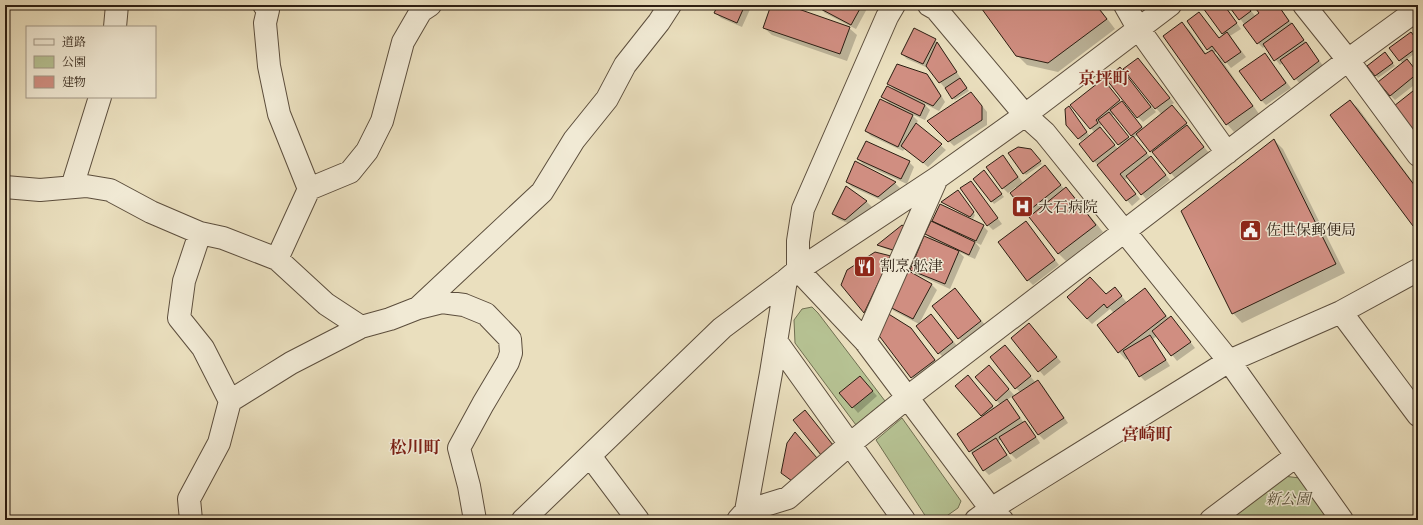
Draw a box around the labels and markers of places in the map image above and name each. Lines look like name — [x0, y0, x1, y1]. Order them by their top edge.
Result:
hospital icon: 大石病院 — [1009, 194, 1035, 220]
place label: 大石病院 — [1038, 197, 1098, 217]
public building icon: 佐世保郵便局 — [1238, 217, 1264, 243]
place label: 佐世保郵便局 — [1266, 220, 1356, 240]
restaurant icon: 割烹 舩津 — [851, 253, 877, 279]
place label: 割烹 舩津 — [880, 256, 943, 276]

